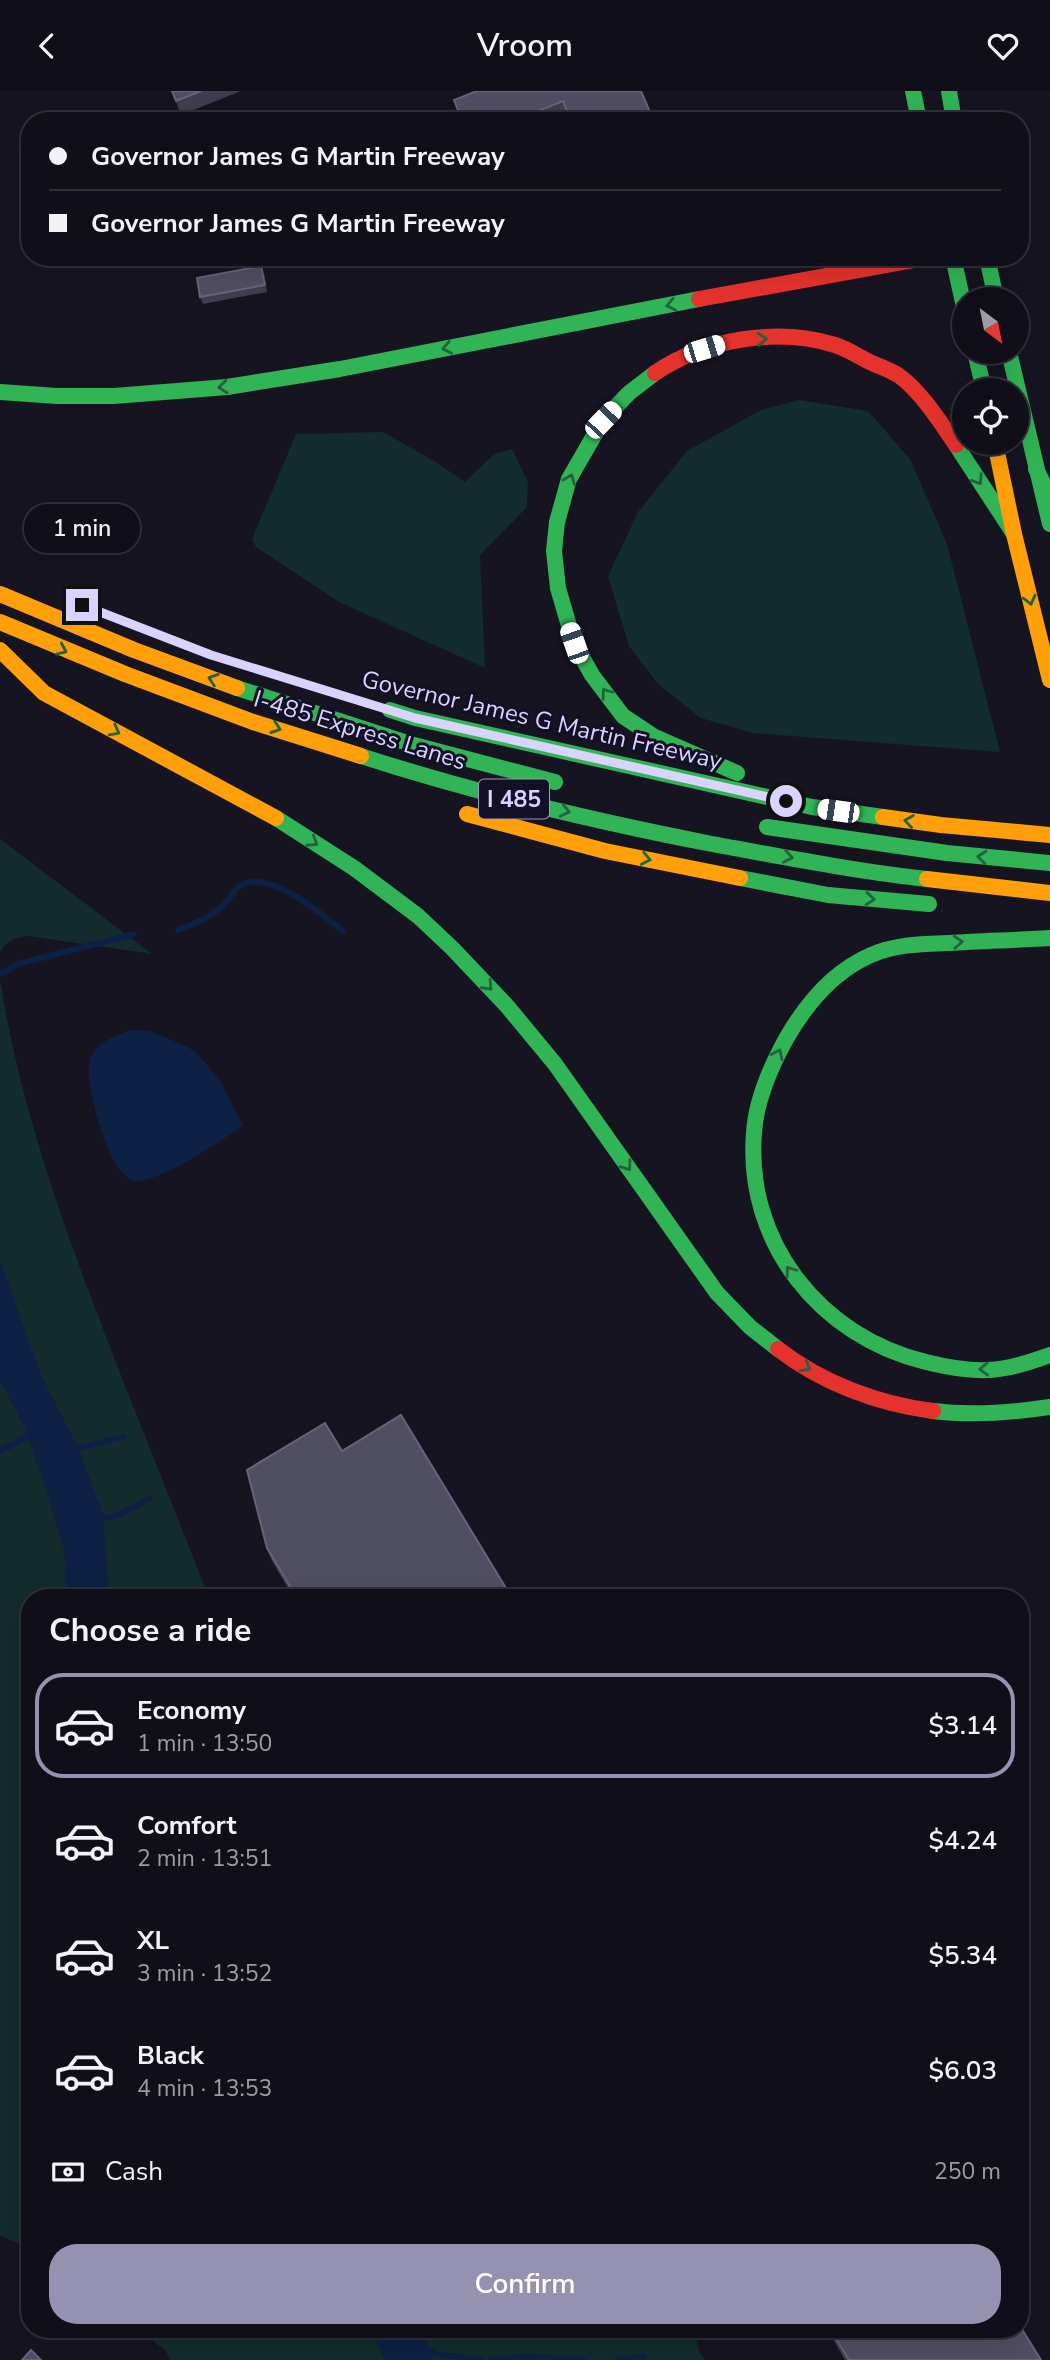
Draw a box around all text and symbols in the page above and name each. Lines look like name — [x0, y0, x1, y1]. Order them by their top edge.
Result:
text: Vroom — [477, 24, 573, 67]
icon: back — [28, 27, 66, 65]
icon: heart — [984, 27, 1022, 65]
text: Governor James G Martin Freeway — [91, 139, 505, 174]
text: Governor James G Martin Freeway — [91, 206, 505, 241]
north arrow — [952, 287, 1029, 364]
map controls — [952, 287, 1029, 455]
one-way arrow — [665, 297, 677, 312]
one-way arrow — [757, 331, 768, 346]
car — [681, 333, 728, 365]
one-way arrow — [442, 340, 454, 355]
button: locate — [952, 378, 1029, 455]
one-way arrow — [218, 379, 229, 394]
car — [581, 398, 626, 442]
one-way arrow — [970, 472, 983, 485]
one-way arrow — [562, 474, 576, 486]
callout: 1 min — [24, 503, 140, 553]
text: 1 min — [53, 513, 111, 544]
route end — [66, 589, 98, 621]
one-way arrow — [1021, 594, 1036, 606]
car — [558, 620, 591, 666]
one-way arrow — [55, 642, 68, 656]
street label: Governor James G Martin Freeway — [359, 663, 726, 777]
one-way arrow — [208, 673, 220, 687]
street label: I-485 Express Lanes — [250, 682, 470, 778]
one-way arrow — [601, 688, 614, 701]
one-way arrow — [269, 720, 281, 734]
one-way arrow — [107, 723, 120, 736]
road number: I 485 — [479, 779, 549, 819]
route start — [770, 785, 802, 817]
car — [816, 798, 861, 824]
one-way arrow — [559, 803, 571, 817]
one-way arrow — [903, 813, 915, 828]
one-way arrow — [305, 834, 318, 847]
one-way arrow — [782, 849, 794, 864]
one-way arrow — [976, 849, 988, 864]
one-way arrow — [640, 851, 652, 866]
one-way arrow — [865, 891, 876, 906]
one-way arrow — [953, 935, 964, 950]
one-way arrow — [480, 978, 493, 991]
one-way arrow — [770, 1049, 784, 1061]
one-way arrow — [619, 1158, 631, 1171]
one-way arrow — [786, 1266, 798, 1278]
one-way arrow — [798, 1359, 811, 1372]
one-way arrow — [978, 1361, 989, 1376]
text: Choose a ride — [49, 1609, 251, 1652]
text: Economy — [137, 1693, 246, 1728]
icon: car — [53, 1694, 116, 1757]
text: $3.14 — [928, 1708, 997, 1743]
text: 1 min · 13:50 — [137, 1728, 272, 1759]
text: Comfort — [137, 1808, 237, 1843]
icon: car — [53, 1809, 116, 1872]
text: $4.24 — [928, 1823, 997, 1858]
text: 2 min · 13:51 — [137, 1843, 272, 1874]
text: XL — [137, 1923, 169, 1958]
icon: car — [53, 1924, 116, 1987]
text: $5.34 — [928, 1938, 997, 1973]
text: 3 min · 13:52 — [137, 1958, 272, 1989]
text: Black — [137, 2038, 204, 2073]
icon: car — [53, 2039, 116, 2102]
text: $6.03 — [928, 2053, 997, 2088]
text: 4 min · 13:53 — [137, 2073, 272, 2104]
icon: cash — [49, 2153, 87, 2191]
text: Cash — [105, 2154, 163, 2189]
text: 250 m — [934, 2156, 1001, 2187]
button: Confirm — [49, 2244, 1001, 2324]

